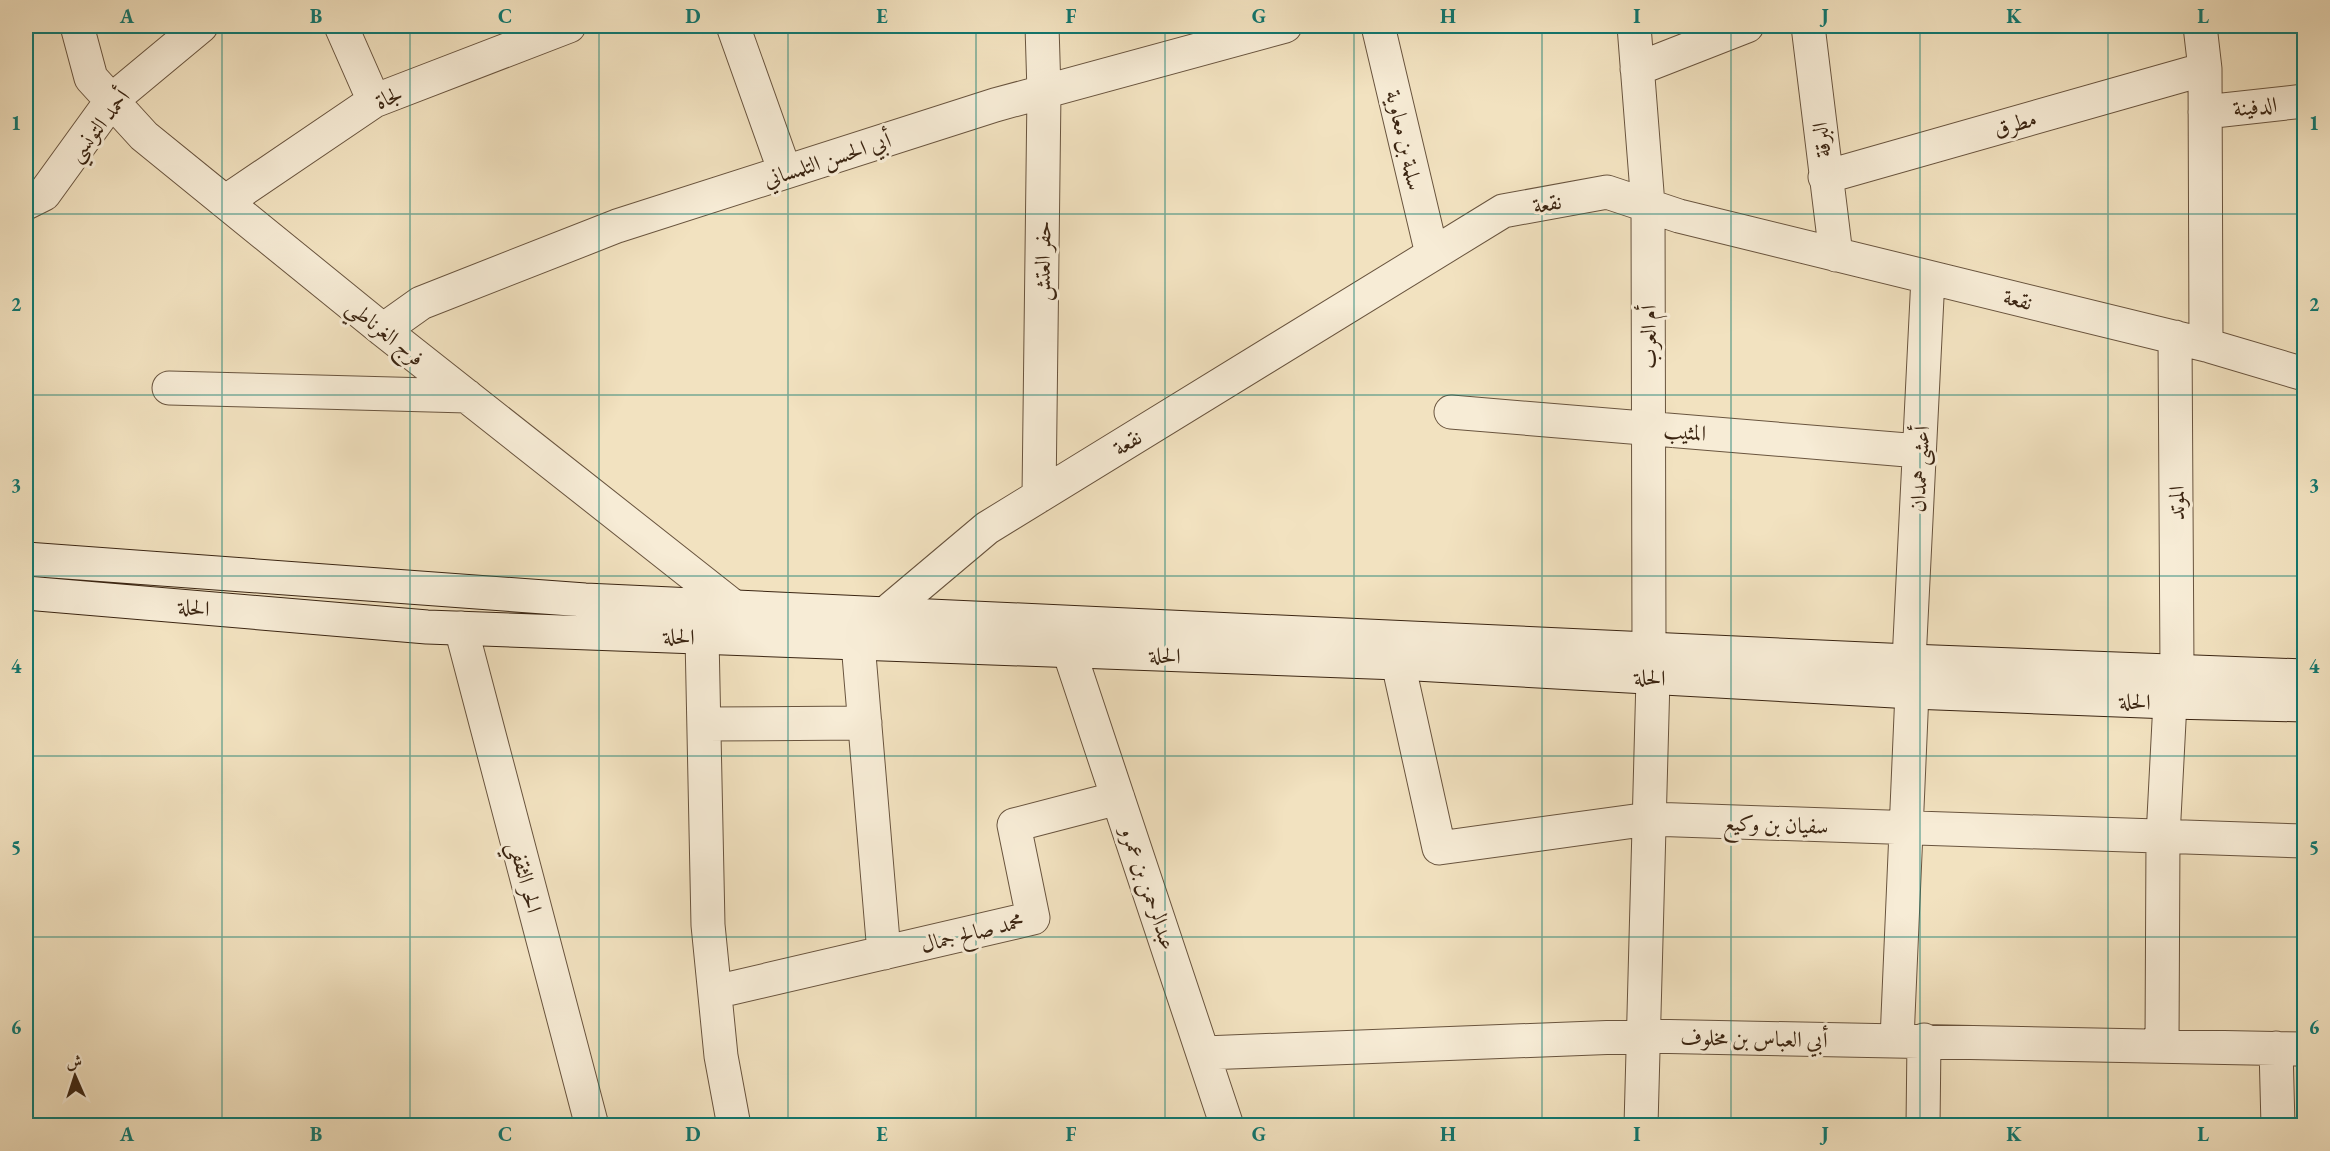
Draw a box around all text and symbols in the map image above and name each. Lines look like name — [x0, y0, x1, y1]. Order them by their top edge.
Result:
text: A — [119, 3, 135, 29]
text: B — [310, 3, 322, 29]
text: C — [498, 3, 512, 29]
text: D — [685, 3, 701, 29]
text: E — [876, 3, 888, 29]
text: F — [1066, 3, 1077, 29]
text: G — [1252, 3, 1266, 29]
text: H — [1440, 3, 1456, 29]
text: I — [1633, 3, 1641, 29]
text: J — [1819, 3, 1829, 29]
text: K — [2006, 3, 2022, 29]
text: L — [2197, 3, 2209, 29]
street label: لجاة — [370, 79, 407, 116]
street label: أحمد التونسي — [60, 82, 142, 171]
street label: سلمة بن معاوية — [1379, 87, 1430, 193]
street label: الدفينة — [2232, 90, 2279, 123]
street label: مطرق — [1990, 104, 2040, 143]
text: 1 — [11, 110, 21, 136]
text: 1 — [2309, 110, 2319, 136]
street label: البرقة — [1805, 121, 1838, 159]
street label: أبي الحسن التلمساني — [759, 124, 897, 198]
street label: نقعة — [1530, 187, 1564, 220]
street label: حفر العتش — [1027, 221, 1059, 302]
street label: نقعة — [2000, 282, 2035, 317]
text: 2 — [11, 291, 22, 317]
text: 2 — [2309, 291, 2320, 317]
street label: فرج الغرناطي — [337, 292, 430, 377]
street label: أم العرب — [1633, 304, 1668, 369]
street label: المثيب — [1662, 415, 1708, 448]
street label: نقعة — [1107, 422, 1147, 462]
street label: أعشى همدان — [1902, 424, 1937, 513]
text: 3 — [11, 472, 21, 498]
text: 3 — [2309, 472, 2319, 498]
street label: الموتد — [2162, 486, 2191, 520]
street label: الحلة — [176, 592, 211, 623]
street label: الحلة — [662, 621, 695, 652]
street label: الحلة — [1148, 640, 1181, 671]
text: 4 — [11, 653, 22, 679]
text: 4 — [2309, 653, 2320, 679]
street label: الحلة — [1632, 662, 1667, 693]
street label: الحلة — [2118, 686, 2151, 717]
street label: سفيان بن وكيع — [1723, 808, 1829, 846]
street label: عبدالرحمن بن عمرو — [1112, 821, 1183, 954]
text: 5 — [11, 834, 21, 860]
text: 5 — [2309, 834, 2319, 860]
street label: الحر الثقفي — [494, 838, 549, 918]
street label: محمد صالح جمال — [918, 906, 1028, 964]
text: 6 — [11, 1014, 22, 1040]
text: 6 — [2309, 1014, 2320, 1040]
street label: أبي العباس بن مخلوف — [1680, 1022, 1829, 1058]
north arrow — [45, 1046, 105, 1106]
text: ش — [66, 1051, 83, 1072]
text: A — [119, 1121, 135, 1147]
text: B — [310, 1121, 322, 1147]
text: C — [498, 1121, 512, 1147]
text: D — [685, 1121, 701, 1147]
text: E — [876, 1121, 888, 1147]
text: F — [1066, 1121, 1077, 1147]
text: G — [1252, 1121, 1266, 1147]
text: H — [1440, 1121, 1456, 1147]
text: I — [1633, 1121, 1641, 1147]
text: J — [1819, 1121, 1829, 1147]
text: K — [2006, 1121, 2022, 1147]
text: L — [2197, 1121, 2209, 1147]

